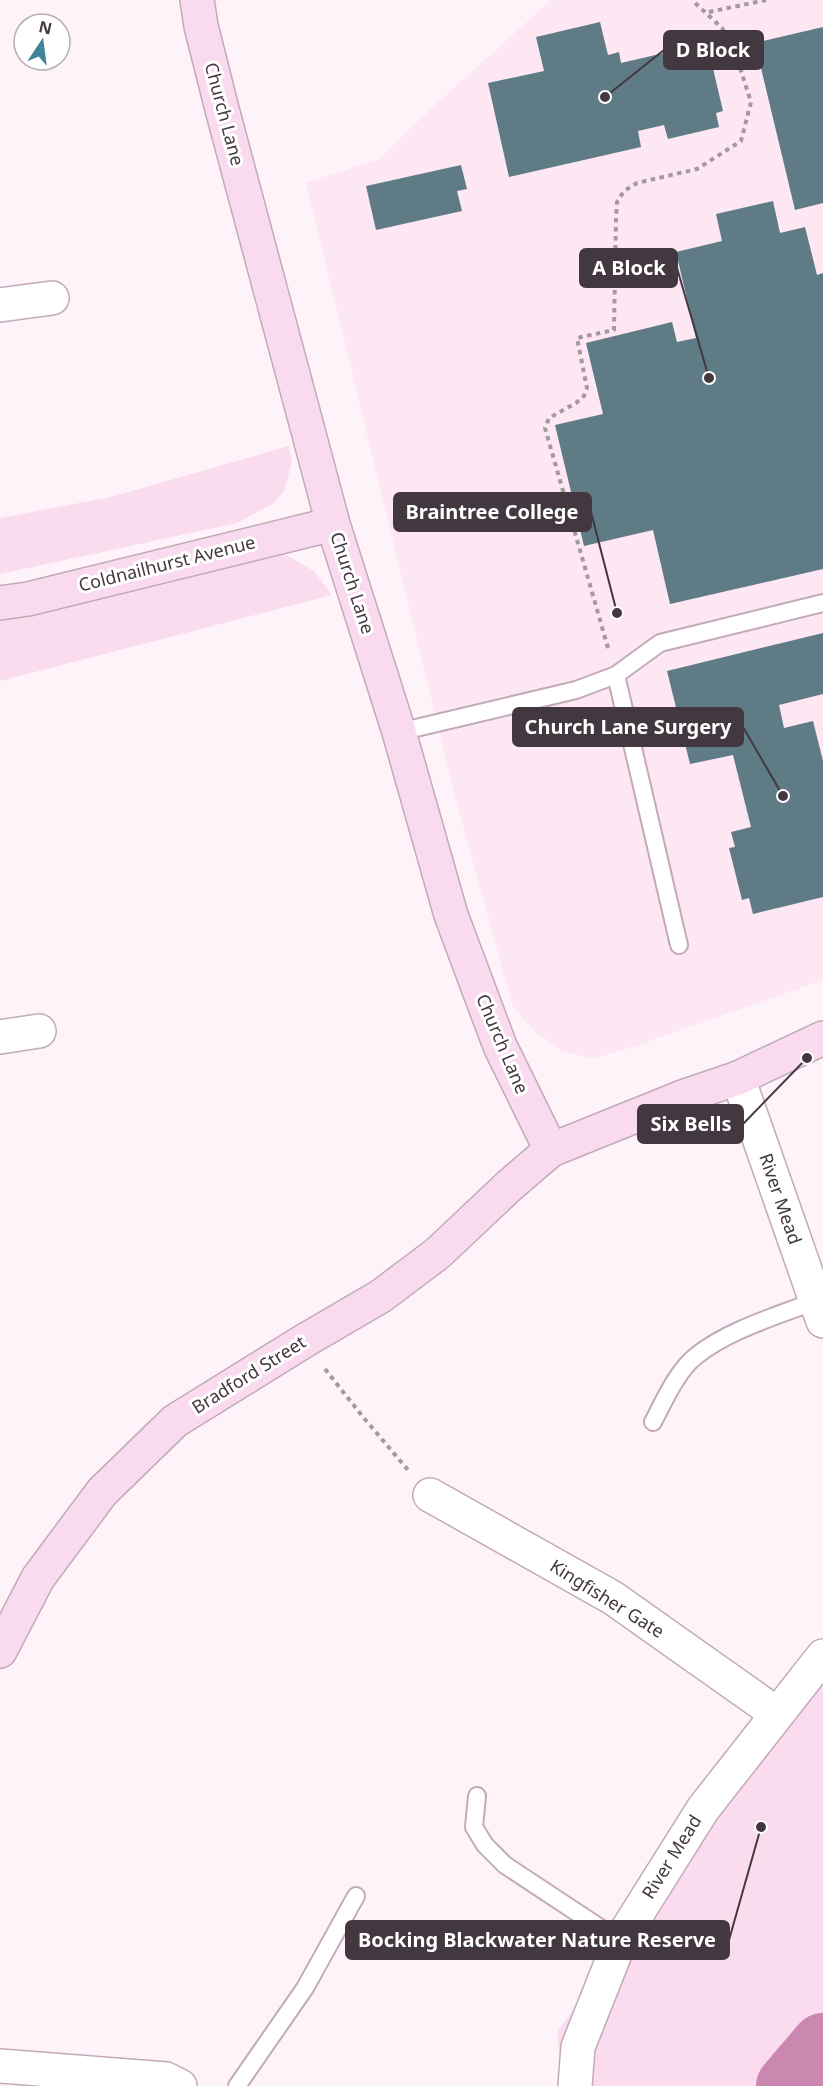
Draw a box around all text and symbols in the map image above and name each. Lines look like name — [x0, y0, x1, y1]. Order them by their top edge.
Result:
north arrow — [12, 12, 72, 72]
text: N — [37, 15, 54, 40]
callout: D Block — [664, 31, 763, 69]
text: D Block — [676, 36, 751, 63]
street label: Church Lane — [200, 59, 250, 168]
callout: A Block — [580, 249, 677, 287]
text: A Block — [592, 254, 666, 281]
callout: Braintree College — [394, 493, 591, 531]
text: Braintree College — [406, 498, 578, 525]
street label: Coldnailhurst Avenue — [76, 529, 258, 597]
street label: Church Lane — [325, 529, 381, 637]
callout: Church Lane Surgery — [513, 708, 743, 746]
text: Church Lane Surgery — [525, 713, 732, 740]
street label: Church Lane — [471, 990, 535, 1097]
callout: Six Bells — [638, 1105, 743, 1143]
text: Six Bells — [651, 1110, 731, 1137]
street label: River Mead — [754, 1150, 808, 1247]
street label: Bradford Street — [187, 1329, 310, 1419]
street label: Kingfisher Gate — [546, 1553, 669, 1643]
street label: River Mead — [636, 1810, 706, 1903]
callout: Bocking Blackwater Nature Reserve — [346, 1921, 729, 1959]
text: Bocking Blackwater Nature Reserve — [358, 1926, 716, 1953]

